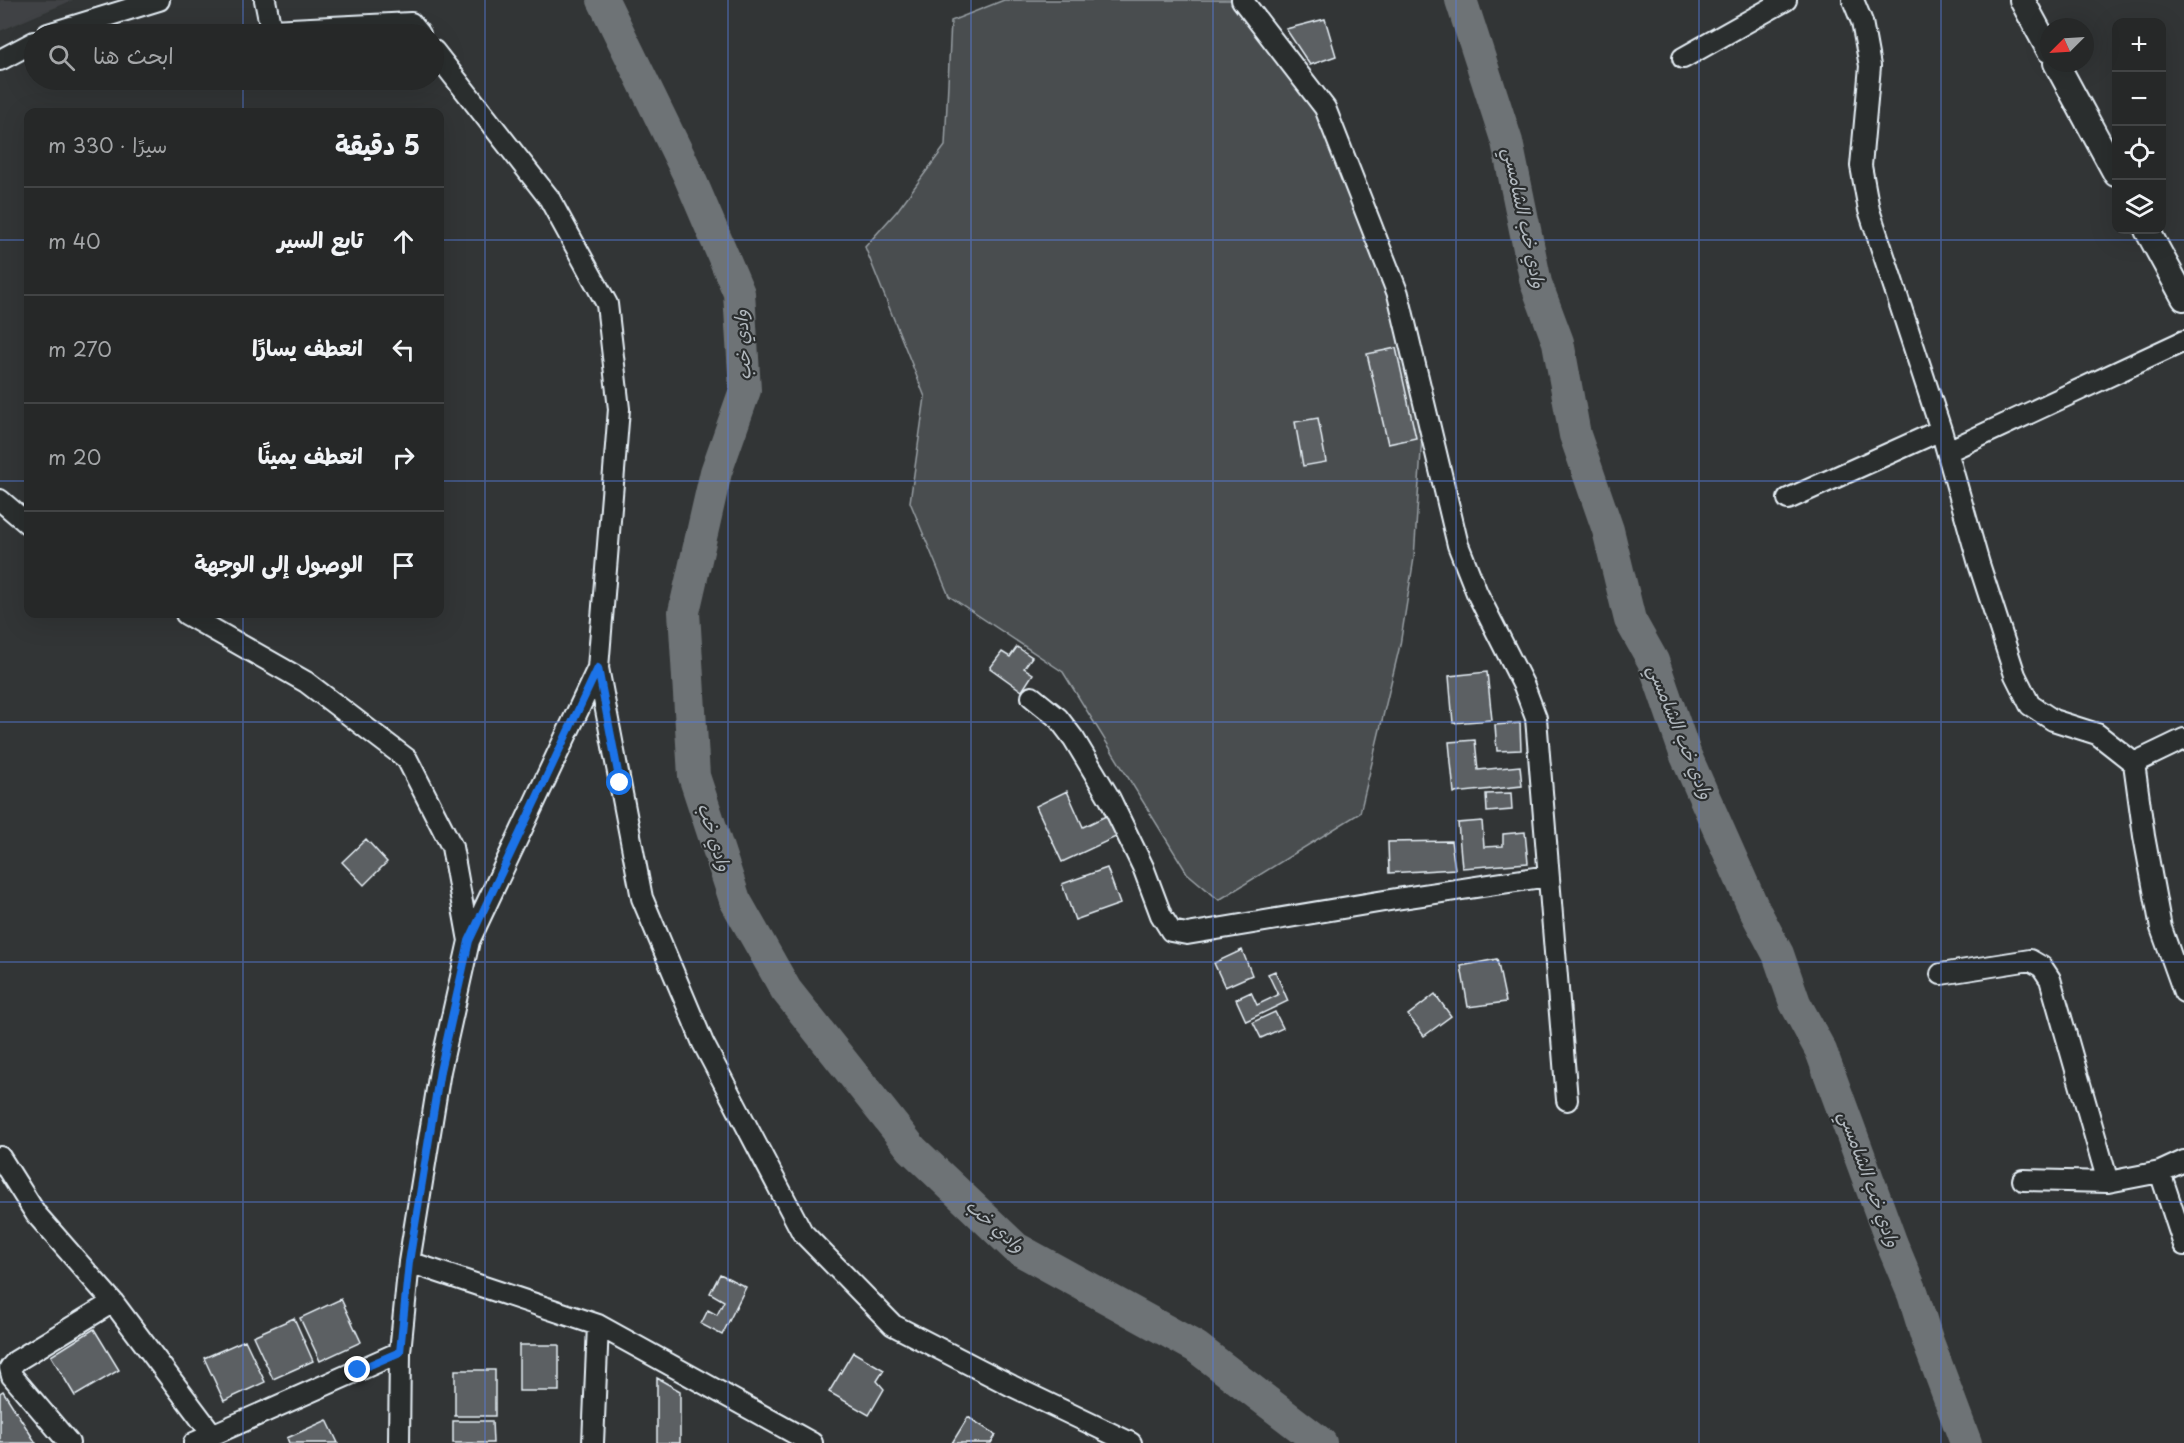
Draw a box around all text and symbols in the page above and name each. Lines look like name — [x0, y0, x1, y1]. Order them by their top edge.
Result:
north arrow — [2040, 18, 2094, 72]
map controls — [2112, 18, 2166, 234]
button: + — [2112, 18, 2166, 72]
search box — [24, 24, 444, 90]
text: ابحث هنا — [93, 38, 174, 71]
icon: search — [45, 41, 78, 74]
button: − — [2112, 72, 2166, 126]
text: 5 دقيقة — [335, 125, 420, 164]
button: locate — [2112, 126, 2166, 180]
text: سيرًا · 330 m — [48, 130, 167, 160]
water label: وادي خب الشامسي — [1493, 145, 1554, 292]
button: layers — [2112, 180, 2166, 234]
text: تابع السير — [278, 222, 363, 255]
icon: ahead — [387, 225, 420, 258]
text: 40 m — [48, 226, 101, 256]
water label: وادي خب — [726, 309, 758, 381]
text: انعطف يسارًا — [252, 330, 363, 363]
icon: left — [387, 333, 420, 366]
text: 270 m — [48, 334, 112, 364]
text: انعطف يمينًا — [258, 438, 363, 471]
icon: right — [387, 441, 420, 474]
text: 20 m — [48, 442, 101, 472]
text: الوصول إلى الوجهة — [194, 546, 363, 579]
icon: arrive — [387, 549, 420, 582]
water label: وادي خب الشامسي — [1638, 660, 1721, 805]
route start — [606, 769, 632, 795]
water label: وادي خب — [691, 799, 739, 875]
water label: وادي خب الشامسي — [1830, 1107, 1908, 1252]
water label: وادي خب — [960, 1192, 1032, 1259]
route end — [344, 1356, 370, 1382]

